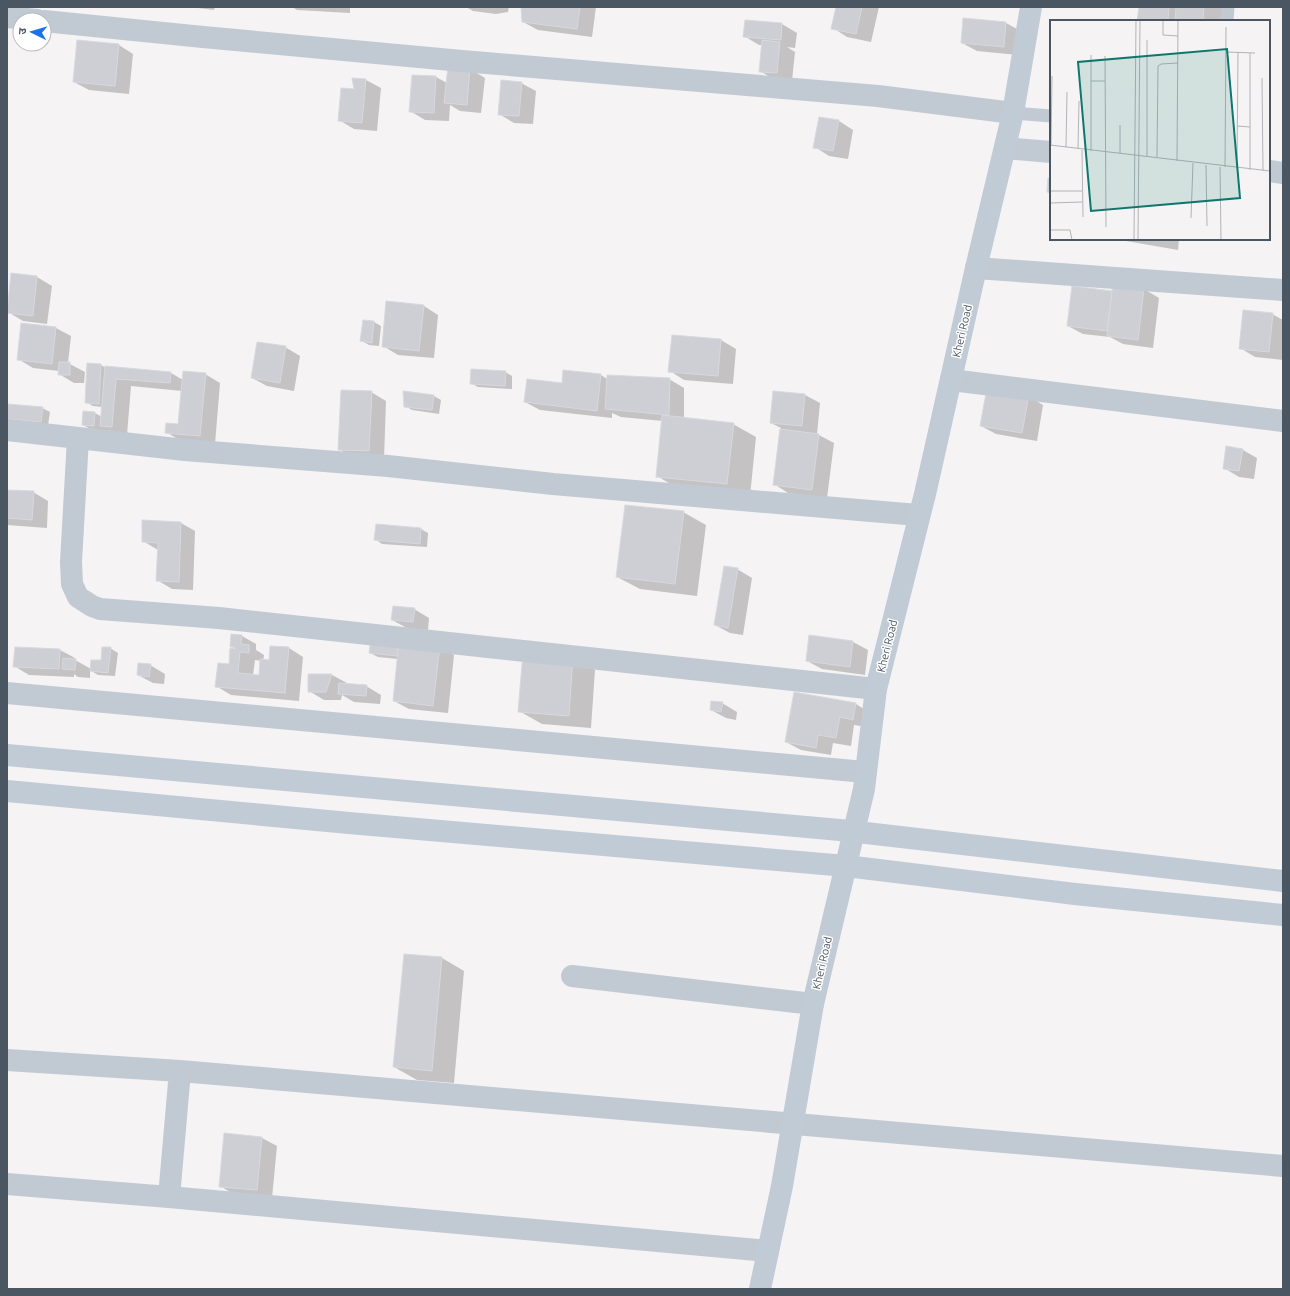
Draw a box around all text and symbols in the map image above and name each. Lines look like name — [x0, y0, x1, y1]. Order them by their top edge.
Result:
north arrow — [12, 12, 52, 52]
inset map — [1050, 20, 1270, 240]
text: उ — [16, 27, 28, 35]
street label: Kheri Road — [950, 303, 974, 359]
street label: Kheri Road — [875, 618, 899, 674]
street label: Kheri Road — [810, 935, 834, 991]

